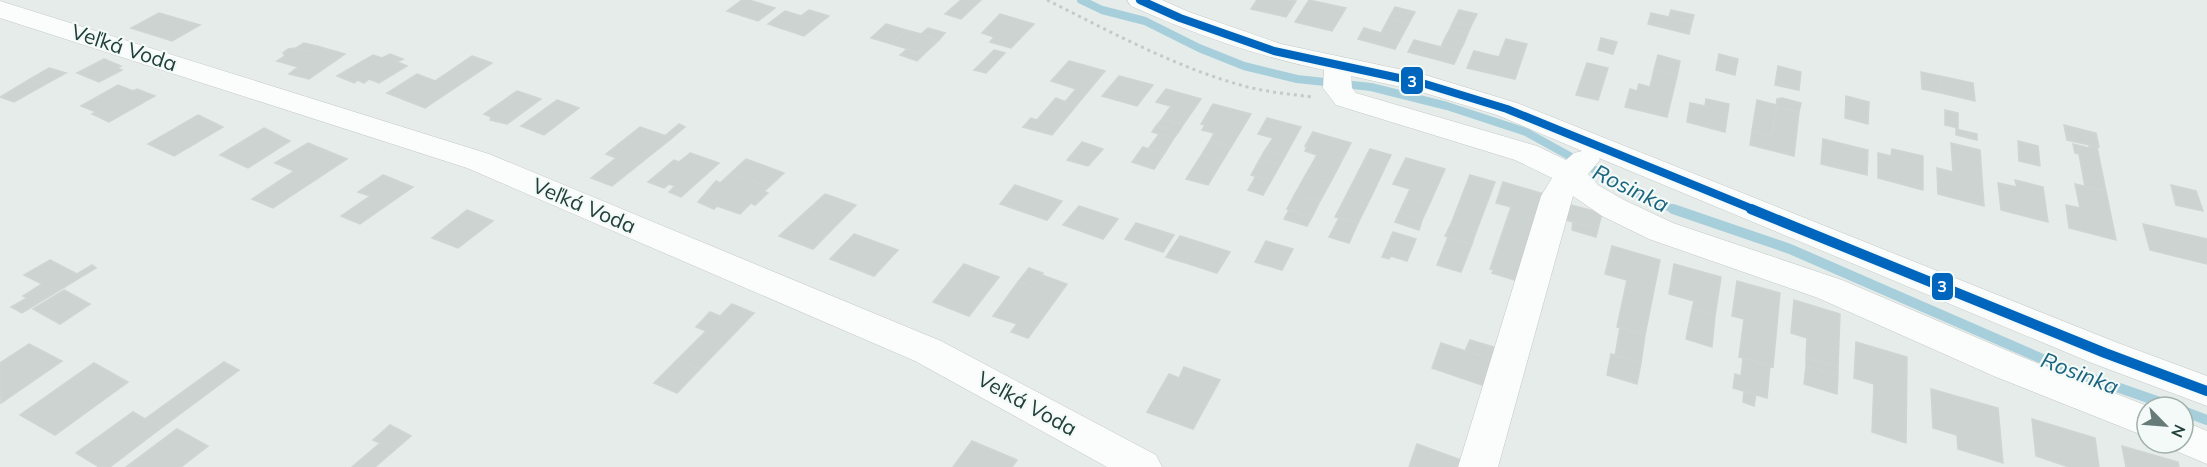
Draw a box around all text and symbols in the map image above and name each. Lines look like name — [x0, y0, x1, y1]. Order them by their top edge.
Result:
street label: Veľká Voda — [68, 18, 181, 76]
line badge: 3 — [1400, 66, 1424, 95]
text: 3 — [1407, 71, 1417, 91]
water label: Rosinka — [1588, 158, 1674, 218]
street label: Veľká Voda — [529, 172, 640, 238]
line badge: 3 — [1931, 272, 1954, 301]
text: 3 — [1937, 276, 1947, 296]
water label: Rosinka — [2037, 345, 2123, 401]
street label: Veľká Voda — [973, 365, 1082, 441]
north arrow — [2135, 395, 2195, 455]
text: N — [2167, 422, 2190, 441]

